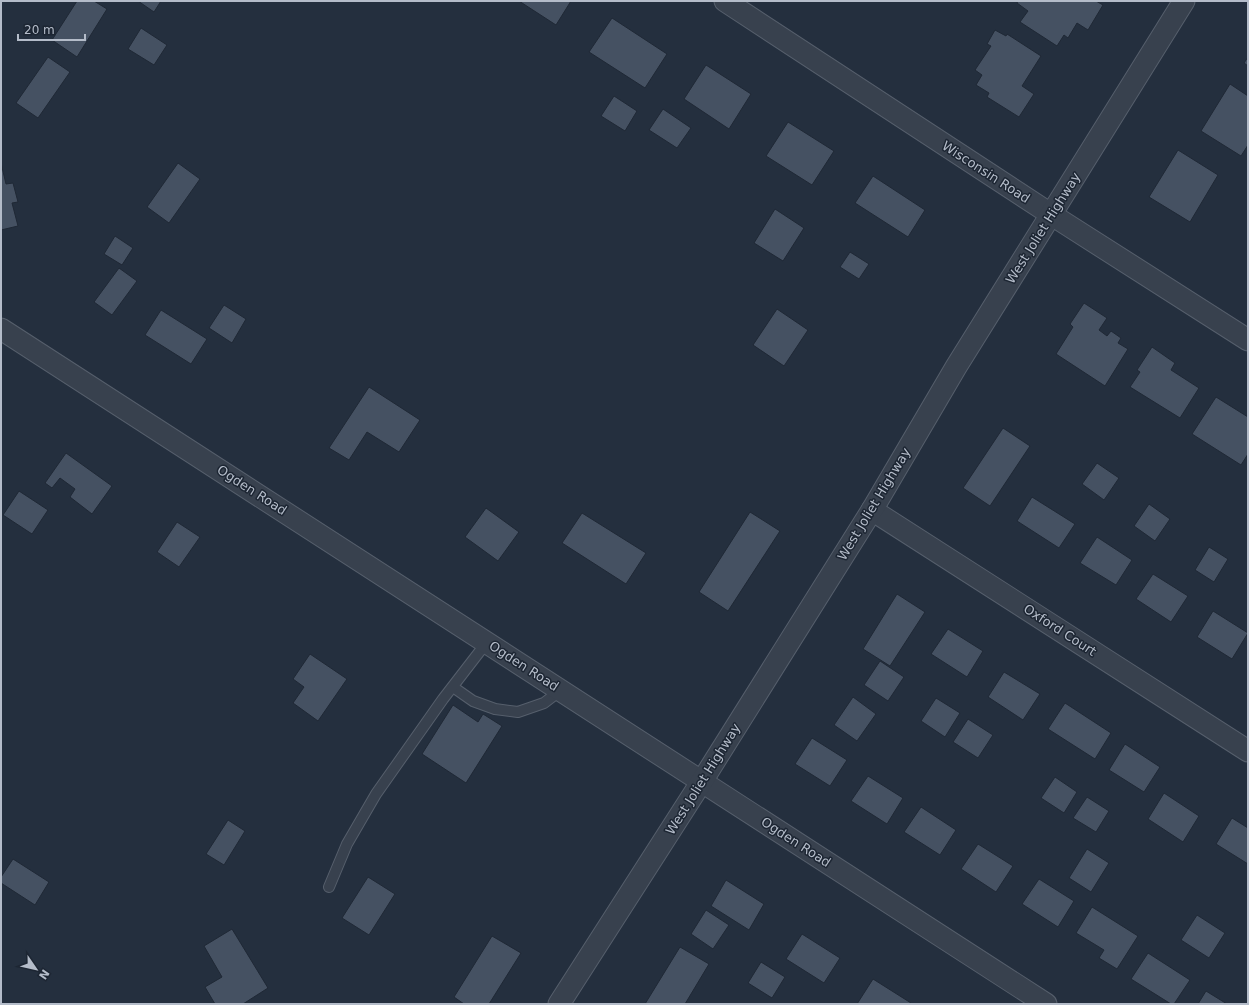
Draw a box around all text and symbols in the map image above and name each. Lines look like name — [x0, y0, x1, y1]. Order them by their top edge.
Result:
scale bar — [18, 16, 85, 42]
text: 20 m — [24, 23, 55, 37]
street label: Wisconsin Road — [939, 138, 1033, 206]
street label: West Joliet Highway — [1003, 169, 1084, 286]
street label: West Joliet Highway — [834, 445, 914, 563]
street label: Ogden Road — [214, 462, 290, 518]
street label: Oxford Court — [1021, 601, 1099, 659]
street label: Ogden Road — [486, 638, 562, 694]
street label: West Joliet Highway — [663, 720, 744, 837]
street label: Ogden Road — [758, 814, 834, 870]
north arrow — [16, 949, 56, 989]
text: N — [36, 967, 52, 982]

